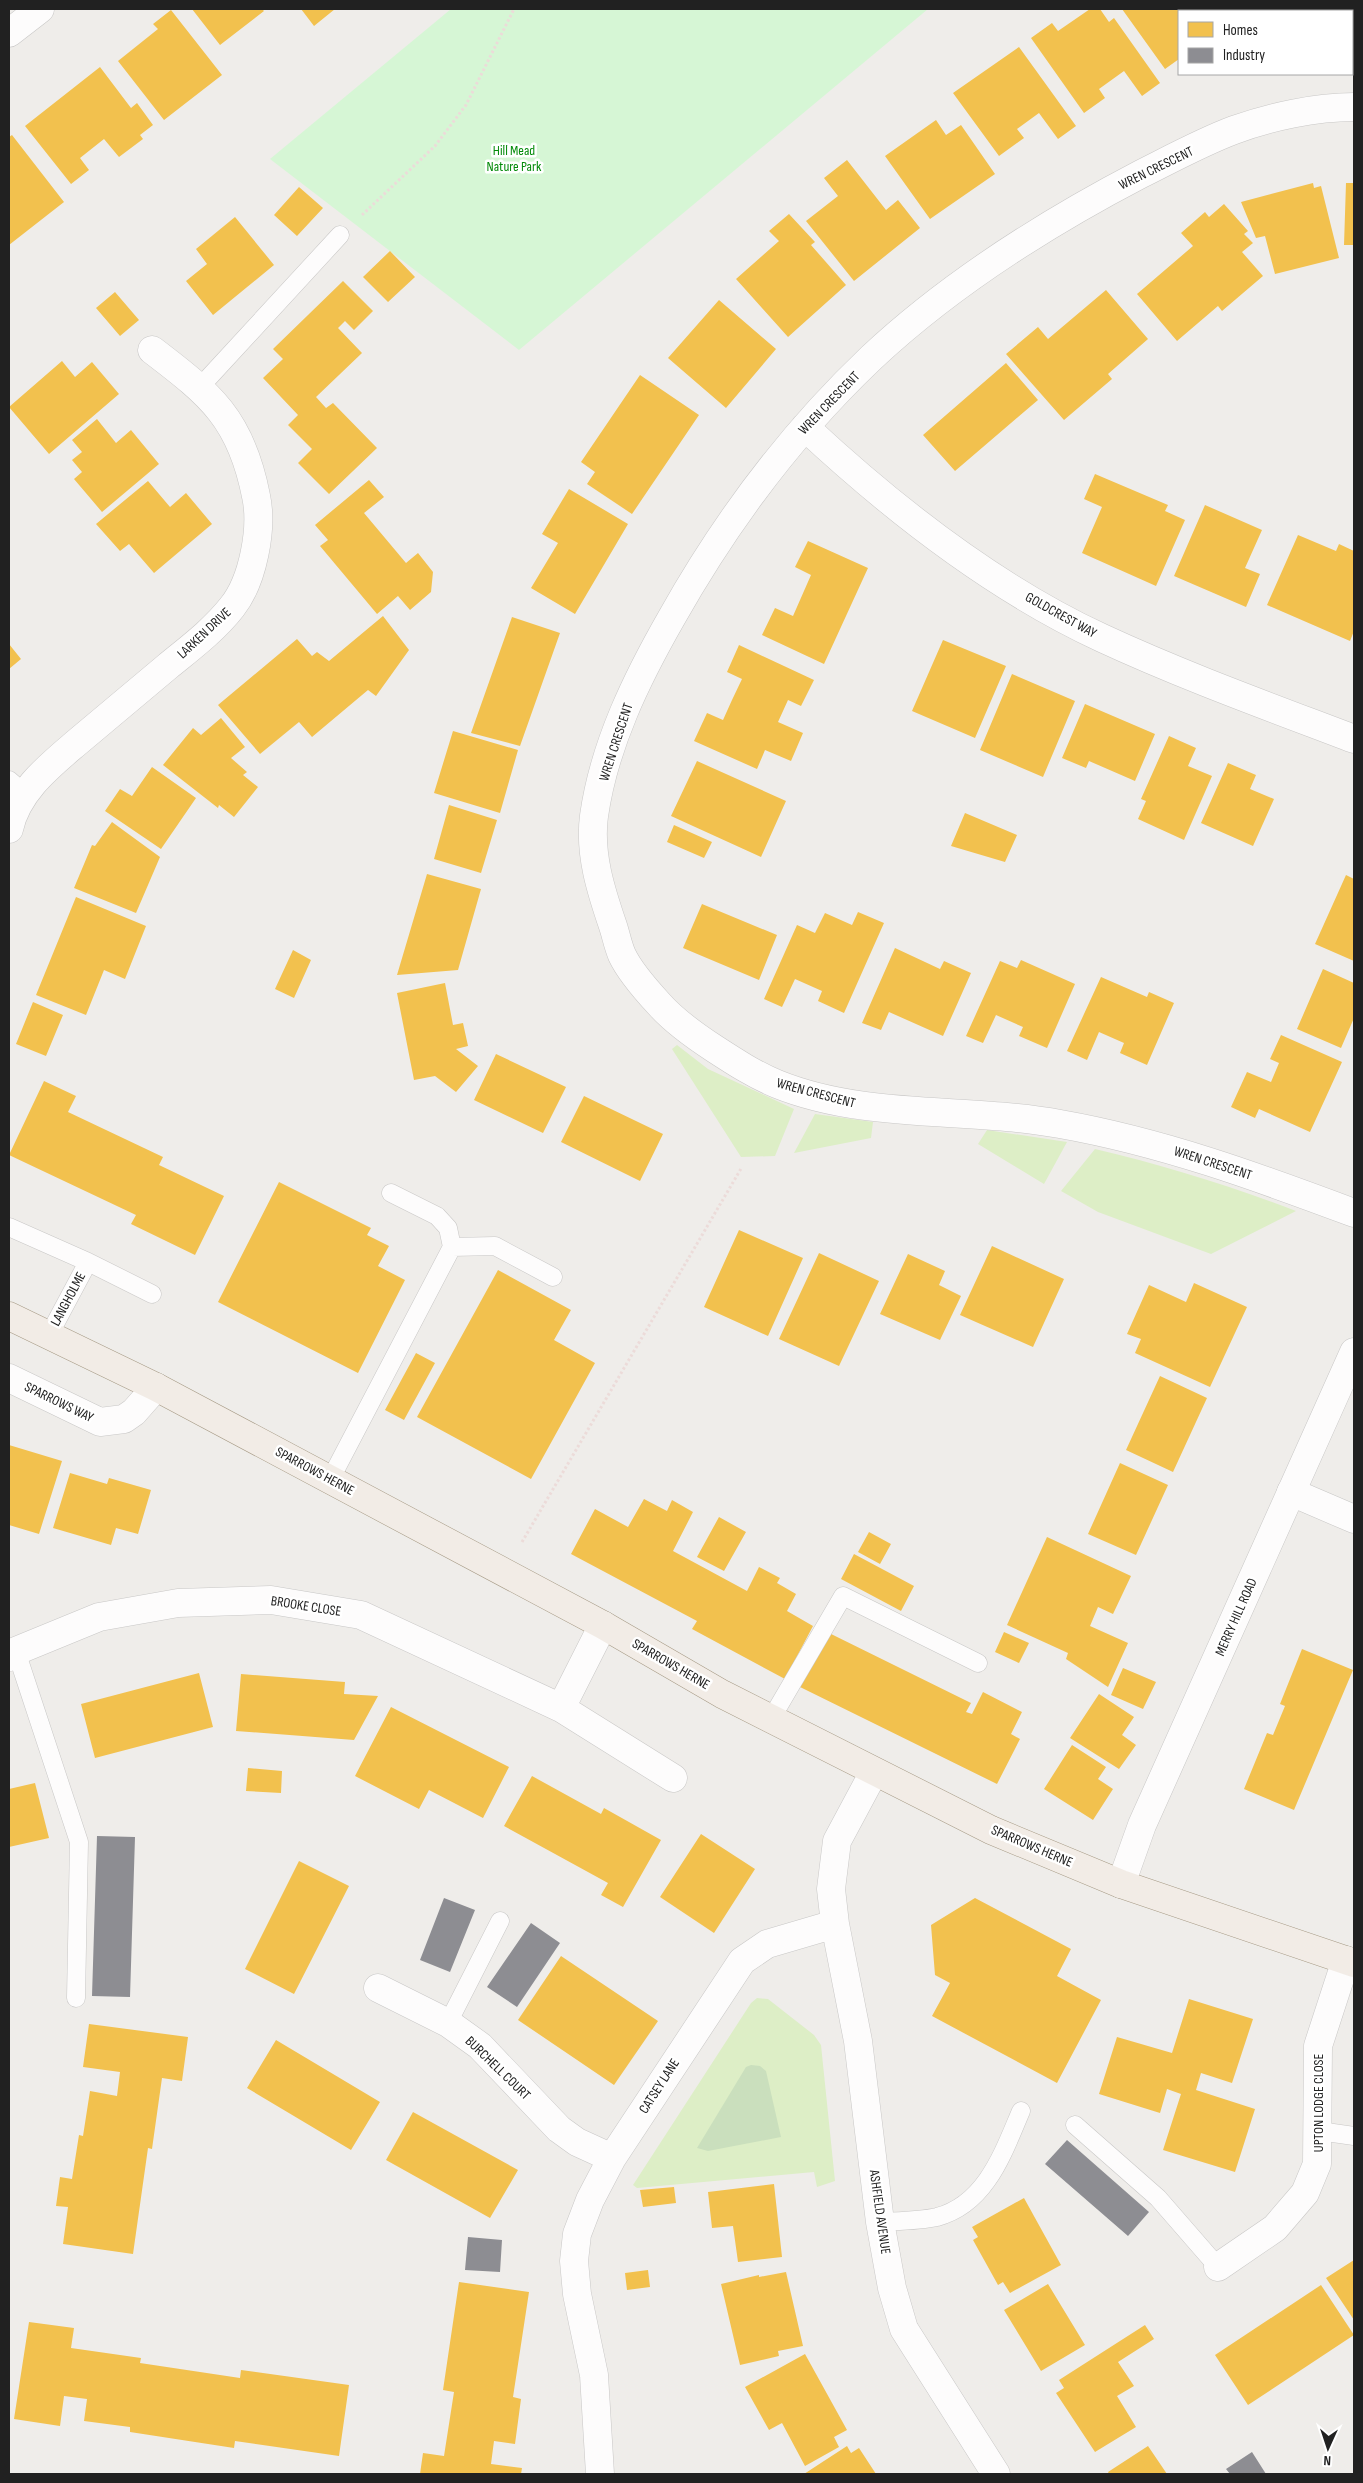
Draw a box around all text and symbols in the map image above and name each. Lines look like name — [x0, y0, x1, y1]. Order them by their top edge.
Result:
legend — [1178, 10, 1353, 75]
text: Homes — [1223, 21, 1258, 40]
text: Industry — [1223, 46, 1265, 65]
park label: Hill Mead Nature Park — [487, 142, 542, 175]
street label: WREN CRESCENT — [1116, 142, 1196, 193]
street label: WREN CRESCENT — [795, 368, 863, 438]
street label: GOLDCREST WAY — [1022, 588, 1100, 642]
street label: LARKEN DRIVE — [174, 604, 235, 662]
street label: WREN CRESCENT — [595, 701, 637, 783]
street label: WREN CRESCENT — [775, 1074, 858, 1112]
street label: WREN CRESCENT — [1172, 1142, 1254, 1184]
street label: LANGHOLME — [47, 1269, 89, 1329]
street label: SPARROWS WAY — [22, 1378, 96, 1426]
street label: SPARROWS HERNE — [273, 1443, 358, 1499]
street label: MERRY HILL ROAD — [1211, 1575, 1261, 1659]
street label: BROOKE CLOSE — [270, 1592, 343, 1620]
street label: SPARROWS HERNE — [629, 1635, 713, 1693]
street label: SPARROWS HERNE — [989, 1821, 1075, 1871]
street label: BURCHELL COURT — [462, 2033, 534, 2104]
street label: UPTON LODGE CLOSE — [1310, 2053, 1327, 2152]
street label: CATSEY LANE — [635, 2055, 683, 2117]
street label: ASHFIELD AVENUE — [866, 2168, 894, 2255]
north arrow — [1303, 2423, 1353, 2473]
text: N — [1323, 2452, 1332, 2469]

